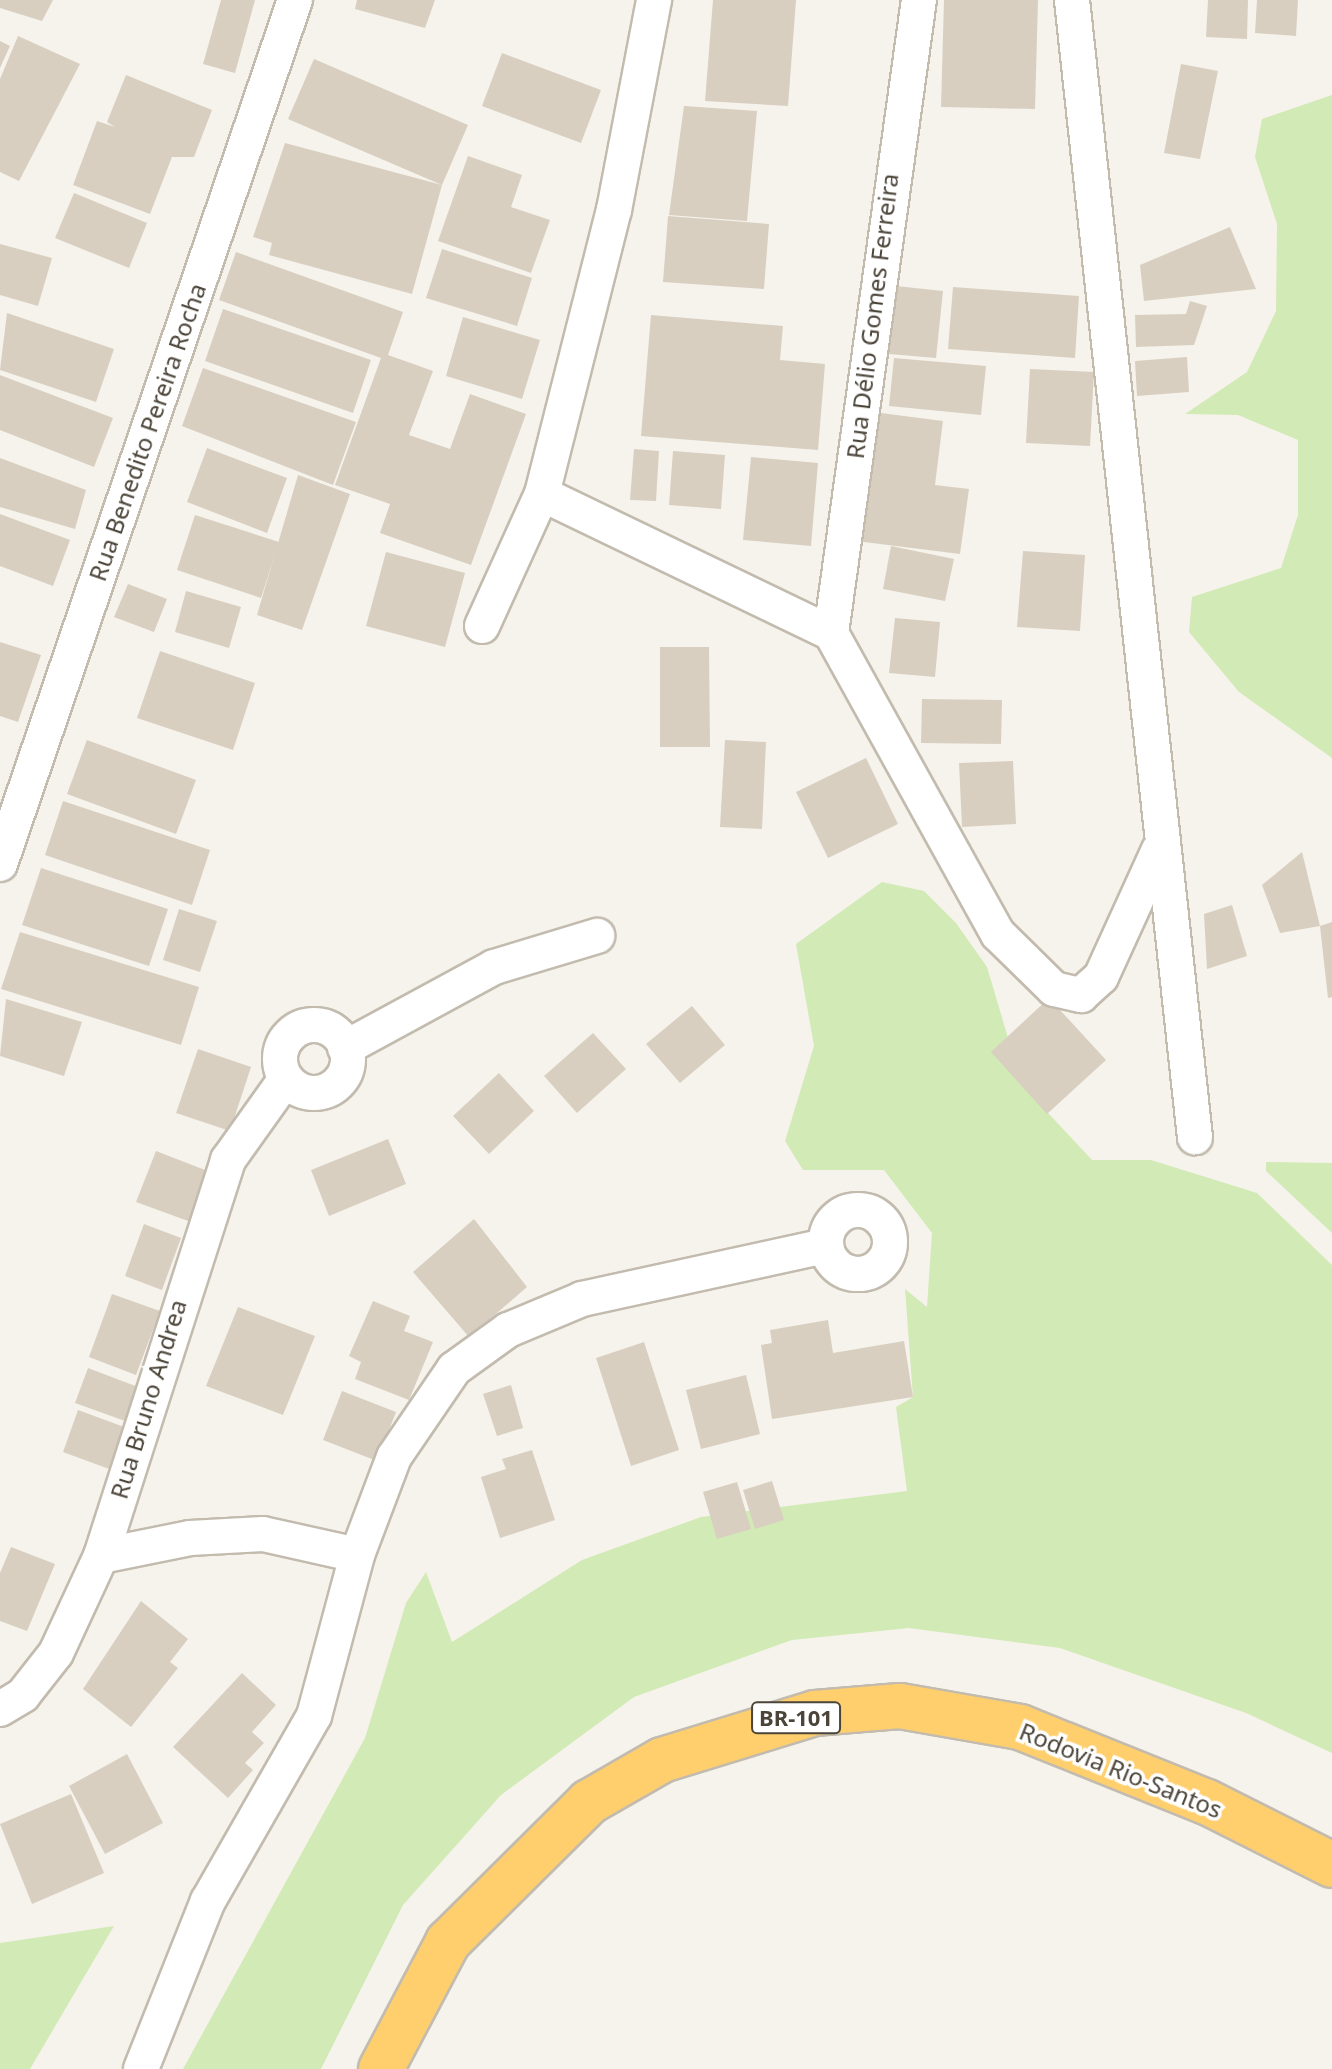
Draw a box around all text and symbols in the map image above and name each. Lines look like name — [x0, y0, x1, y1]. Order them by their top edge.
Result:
street label: Rua Délio Gomes Ferreira — [840, 172, 904, 460]
street label: Rua Benedito Pereira Rocha — [82, 279, 212, 585]
street label: Rua Bruno Andrea — [104, 1296, 192, 1502]
road number: BR-101 — [750, 1700, 842, 1736]
street label: Rodovia Rio-Santos — [1016, 1716, 1226, 1824]

